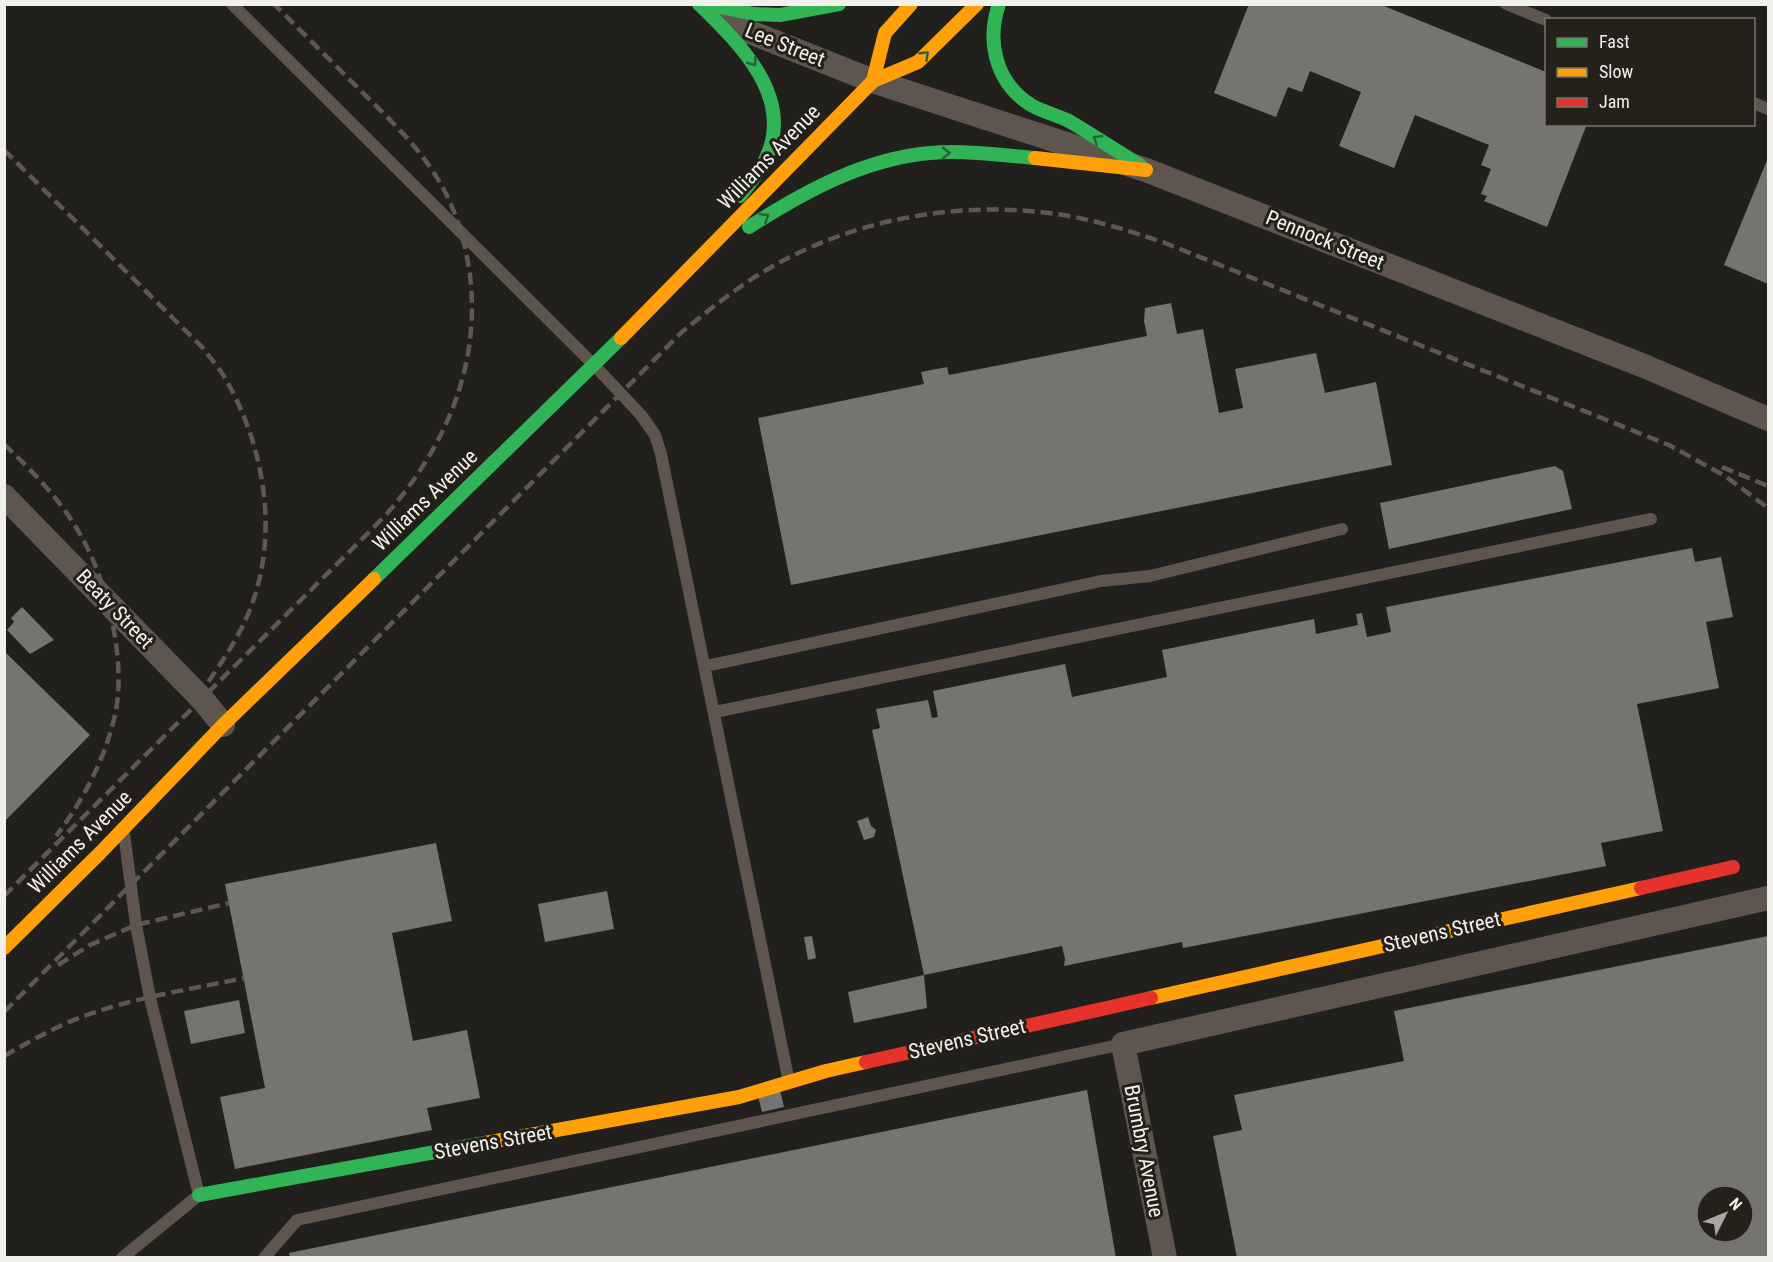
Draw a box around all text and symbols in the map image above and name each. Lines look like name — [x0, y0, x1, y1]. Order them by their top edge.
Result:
street label: Lee Street — [742, 18, 828, 72]
legend — [1545, 18, 1755, 126]
text: Fast — [1599, 31, 1630, 52]
one-way arrow — [918, 51, 929, 62]
one-way arrow — [746, 56, 757, 67]
text: Slow — [1599, 61, 1634, 82]
text: Jam — [1599, 91, 1630, 112]
street label: Williams Avenue — [713, 100, 825, 214]
one-way arrow — [1093, 134, 1103, 146]
one-way arrow — [941, 146, 950, 159]
street label: Pennock Street — [1262, 205, 1388, 275]
one-way arrow — [758, 213, 769, 224]
street label: Williams Avenue — [368, 444, 482, 556]
street label: Beaty Street — [72, 565, 158, 653]
street label: Williams Avenue — [23, 785, 137, 899]
street label: Stevens Street — [1381, 907, 1503, 957]
street label: Stevens Street — [906, 1014, 1028, 1064]
street label: Brumbry Avenue — [1119, 1083, 1169, 1220]
street label: Stevens Street — [432, 1120, 554, 1164]
north arrow — [1695, 1184, 1755, 1244]
text: N — [1725, 1194, 1746, 1214]

